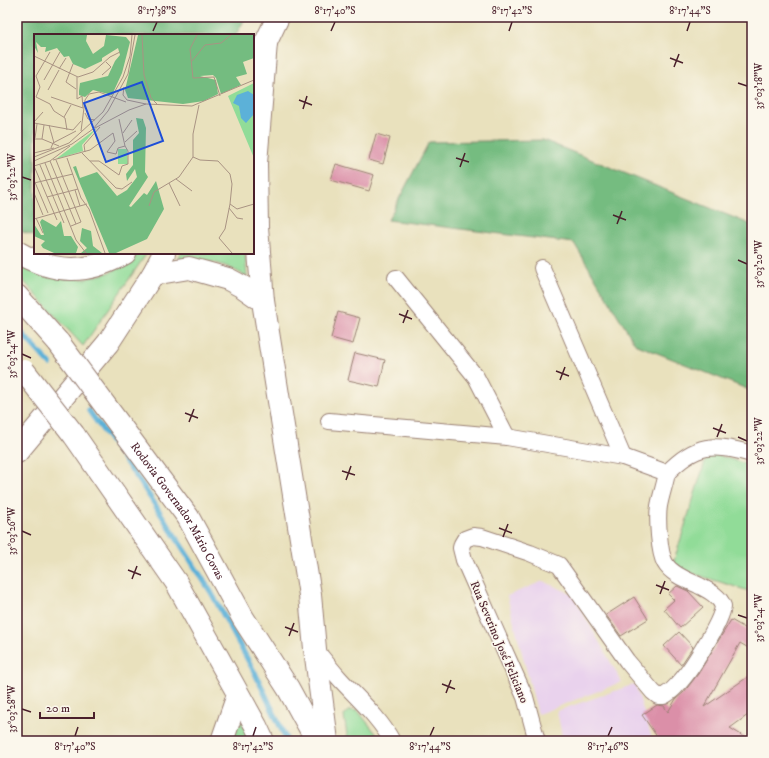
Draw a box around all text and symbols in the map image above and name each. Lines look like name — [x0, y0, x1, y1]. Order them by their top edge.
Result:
text: 8°17'38"S — [138, 5, 176, 17]
text: 8°17'40"S — [314, 5, 356, 17]
text: 8°17'42"S — [492, 5, 532, 17]
text: 8°17'44"S — [669, 5, 711, 17]
inset map — [34, 34, 254, 254]
text: 35°03'18"W — [753, 62, 765, 109]
text: 35°03'22"W — [6, 152, 18, 201]
text: 35°03'20"W — [753, 239, 765, 288]
text: 35°03'24"W — [6, 329, 18, 378]
text: 35°03'22"W — [753, 416, 765, 465]
street label: Rodovia Governador Mário Covas — [127, 439, 228, 582]
text: 35°03'26"W — [6, 506, 18, 555]
street label: Rua Severino José Feliciano — [466, 579, 532, 705]
text: 35°03'24"W — [753, 593, 765, 642]
text: 35°03'28"W — [6, 684, 18, 733]
scale bar — [40, 694, 94, 720]
text: 20 m — [46, 701, 70, 716]
text: 8°17'40"S — [54, 741, 96, 753]
text: 8°17'42"S — [233, 741, 273, 753]
text: 8°17'44"S — [409, 741, 451, 753]
text: 8°17'46"S — [588, 741, 628, 753]

